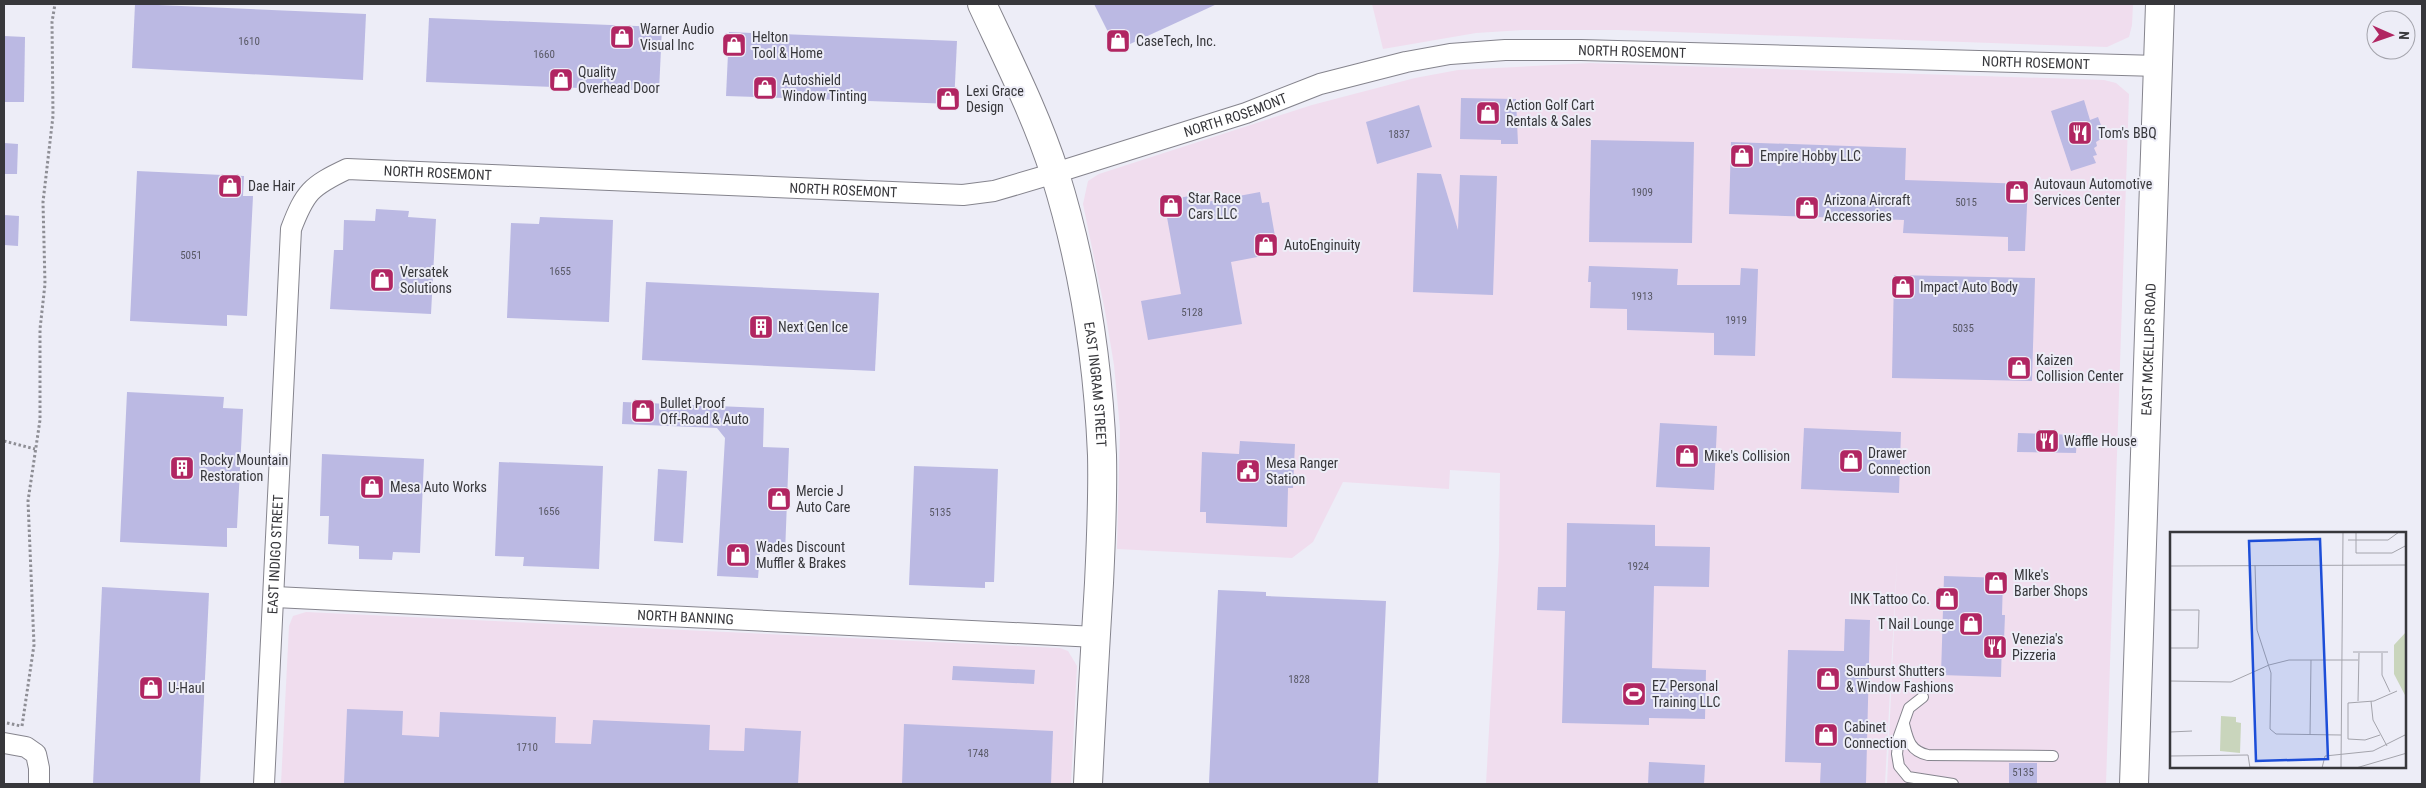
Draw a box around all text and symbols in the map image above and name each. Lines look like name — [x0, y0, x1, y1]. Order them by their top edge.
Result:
north arrow — [2366, 10, 2416, 60]
place label: Warner Audio Visual Inc — [640, 21, 714, 53]
shop icon: Warner Audio Visual Inc — [609, 24, 635, 50]
shop icon: CaseTech, Inc. — [1105, 28, 1131, 54]
place label: Helton Tool & Home — [752, 29, 823, 61]
text: N — [2396, 31, 2412, 40]
shop icon: Helton Tool & Home — [721, 32, 747, 58]
place label: CaseTech, Inc. — [1136, 33, 1216, 49]
house number: 1610 — [238, 35, 260, 48]
street label: NORTH ROSEMONT — [1578, 42, 1686, 61]
house number: 1660 — [533, 48, 555, 61]
street label: NORTH ROSEMONT — [1982, 53, 2090, 72]
place label: Quality Overhead Door — [578, 64, 660, 96]
shop icon: Quality Overhead Door — [548, 67, 574, 93]
place label: Autoshield Window Tinting — [782, 72, 867, 104]
shop icon: Autoshield Window Tinting — [752, 75, 778, 101]
place label: Lexi Grace Design — [966, 83, 1024, 115]
shop icon: Lexi Grace Design — [935, 86, 961, 112]
street label: NORTH ROSEMONT — [1182, 90, 1289, 140]
place label: Action Golf Cart Rentals & Sales — [1506, 97, 1594, 129]
shop icon: Action Golf Cart Rentals & Sales — [1475, 100, 1501, 126]
restaurant icon: Tom's BBQ — [2067, 120, 2093, 146]
place label: Tom's BBQ — [2098, 125, 2157, 141]
house number: 1837 — [1388, 128, 1410, 141]
shop icon: Empire Hobby LLC — [1729, 143, 1755, 169]
place label: Empire Hobby LLC — [1760, 148, 1861, 164]
street label: NORTH ROSEMONT — [383, 163, 492, 183]
shop icon: Dae Hair — [217, 173, 243, 199]
place label: Autovaun Automotive Services Center — [2034, 176, 2153, 208]
place label: Dae Hair — [248, 178, 295, 194]
shop icon: Autovaun Automotive Services Center — [2004, 179, 2030, 205]
street label: NORTH ROSEMONT — [789, 180, 898, 200]
house number: 1909 — [1631, 186, 1653, 199]
place label: Star Race Cars LLC — [1188, 190, 1241, 222]
place label: Arizona Aircraft Accessories — [1824, 192, 1910, 224]
shop icon: Star Race Cars LLC — [1158, 193, 1184, 219]
shop icon: Arizona Aircraft Accessories — [1794, 195, 1820, 221]
house number: 5015 — [1955, 196, 1977, 209]
shop icon: AutoEnginuity — [1253, 232, 1279, 258]
place label: AutoEnginuity — [1284, 237, 1361, 253]
house number: 5051 — [180, 249, 202, 262]
place label: Versatek Solutions — [400, 264, 452, 296]
house number: 1655 — [549, 265, 571, 278]
shop icon: Versatek Solutions — [369, 267, 395, 293]
shop icon: Impact Auto Body — [1890, 274, 1916, 300]
place label: Impact Auto Body — [1920, 279, 2018, 295]
street label: EAST MCKELLIPS ROAD — [2138, 283, 2159, 416]
house number: 1913 — [1631, 290, 1653, 303]
house number: 5128 — [1181, 306, 1203, 319]
building icon: Next Gen Ice — [748, 314, 774, 340]
house number: 1919 — [1725, 314, 1747, 327]
place label: Next Gen Ice — [778, 319, 849, 335]
street label: EAST INGRAM STREET — [1081, 321, 1110, 447]
house number: 5035 — [1952, 322, 1974, 335]
place label: Kaizen Collision Center — [2036, 352, 2123, 384]
shop icon: Kaizen Collision Center — [2006, 355, 2032, 381]
place label: Bullet Proof Off-Road & Auto — [660, 395, 749, 427]
shop icon: Bullet Proof Off-Road & Auto — [630, 398, 656, 424]
restaurant icon: Waffle House — [2034, 428, 2060, 454]
place label: Waffle House — [2064, 433, 2137, 449]
shop icon: Mike's Collision — [1674, 443, 1700, 469]
place label: Drawer Connection — [1868, 445, 1931, 477]
place label: Mike's Collision — [1704, 448, 1790, 464]
shop icon: Drawer Connection — [1838, 448, 1864, 474]
place label: Rocky Mountain Restoration — [200, 452, 288, 484]
building icon: Rocky Mountain Restoration — [169, 455, 195, 481]
place label: Mesa Ranger Station — [1266, 455, 1338, 487]
public building icon: Mesa Ranger Station — [1235, 458, 1261, 484]
shop icon: Mesa Auto Works — [359, 474, 385, 500]
place label: Mesa Auto Works — [390, 479, 487, 495]
place label: Mercie J Auto Care — [796, 483, 851, 515]
shop icon: Mercie J Auto Care — [766, 486, 792, 512]
street label: EAST INDIGO STREET — [264, 494, 286, 614]
house number: 1656 — [538, 505, 560, 518]
house number: 5135 — [929, 506, 951, 519]
inset map — [2170, 532, 2406, 768]
place label: Wades Discount Muffler & Brakes — [756, 539, 846, 571]
shop icon: Wades Discount Muffler & Brakes — [725, 542, 751, 568]
house number: 1924 — [1627, 560, 1649, 573]
place label: MIke's Barber Shops — [2014, 567, 2088, 599]
shop icon: MIke's Barber Shops — [1983, 570, 2009, 596]
shop icon: INK Tattoo Co. — [1934, 586, 1960, 612]
place label: INK Tattoo Co. — [1850, 591, 1930, 607]
street label: NORTH BANNING — [637, 607, 734, 627]
shop icon: T Nail Lounge — [1958, 611, 1984, 637]
place label: T Nail Lounge — [1878, 616, 1954, 632]
place label: Venezia's Pizzeria — [2012, 631, 2063, 663]
restaurant icon: Venezia's Pizzeria — [1982, 634, 2008, 660]
place label: Sunburst Shutters & Window Fashions — [1846, 663, 1954, 695]
shop icon: Sunburst Shutters & Window Fashions — [1815, 666, 1841, 692]
house number: 1828 — [1288, 673, 1310, 686]
shop icon: U-Haul — [138, 675, 164, 701]
place label: EZ Personal Training LLC — [1652, 678, 1720, 710]
place label: U-Haul — [168, 680, 205, 696]
sports icon: EZ Personal Training LLC — [1621, 681, 1647, 707]
place label: Cabinet Connection — [1844, 719, 1907, 751]
shop icon: Cabinet Connection — [1813, 722, 1839, 748]
house number: 1710 — [516, 741, 538, 754]
house number: 1748 — [967, 747, 989, 760]
house number: 5135 — [2012, 766, 2034, 779]

